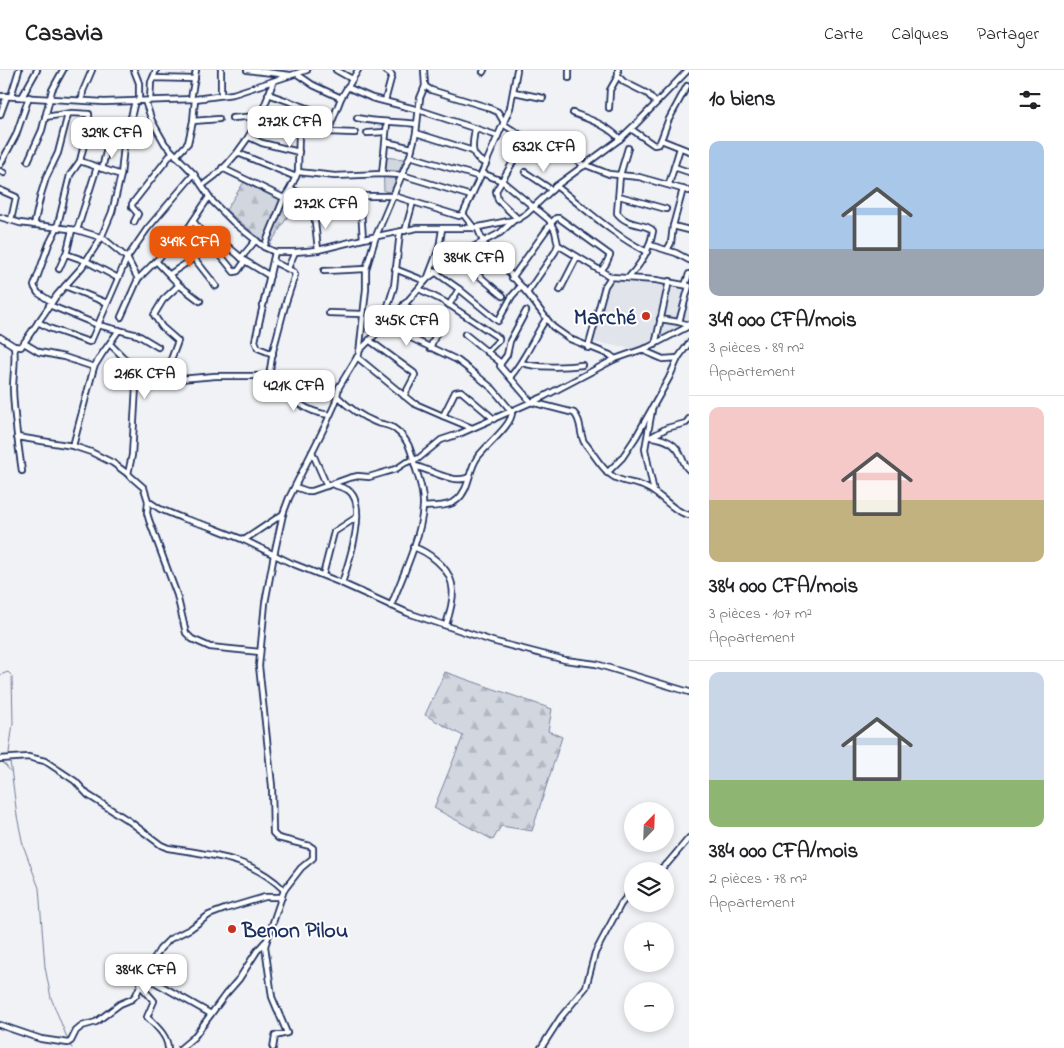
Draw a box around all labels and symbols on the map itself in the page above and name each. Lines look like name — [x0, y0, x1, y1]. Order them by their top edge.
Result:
pin: 272K CFA — [238, 106, 342, 148]
pin: 329K CFA — [60, 116, 164, 159]
pin: 632K CFA — [492, 131, 596, 173]
pin: 272K CFA — [274, 188, 378, 230]
pin: 349K CFA — [138, 226, 242, 268]
pin: 384K CFA — [422, 242, 526, 284]
place label: Marché — [574, 303, 637, 335]
pin: 345K CFA — [355, 304, 459, 347]
marker: Marché — [640, 310, 652, 322]
pin: 216K CFA — [93, 358, 197, 400]
pin: 421K CFA — [242, 370, 346, 412]
north arrow — [624, 802, 674, 852]
place label: Benon Pilou — [241, 916, 349, 948]
marker: Benon Pilou — [226, 923, 238, 935]
pin: 384K CFA — [94, 954, 198, 996]

